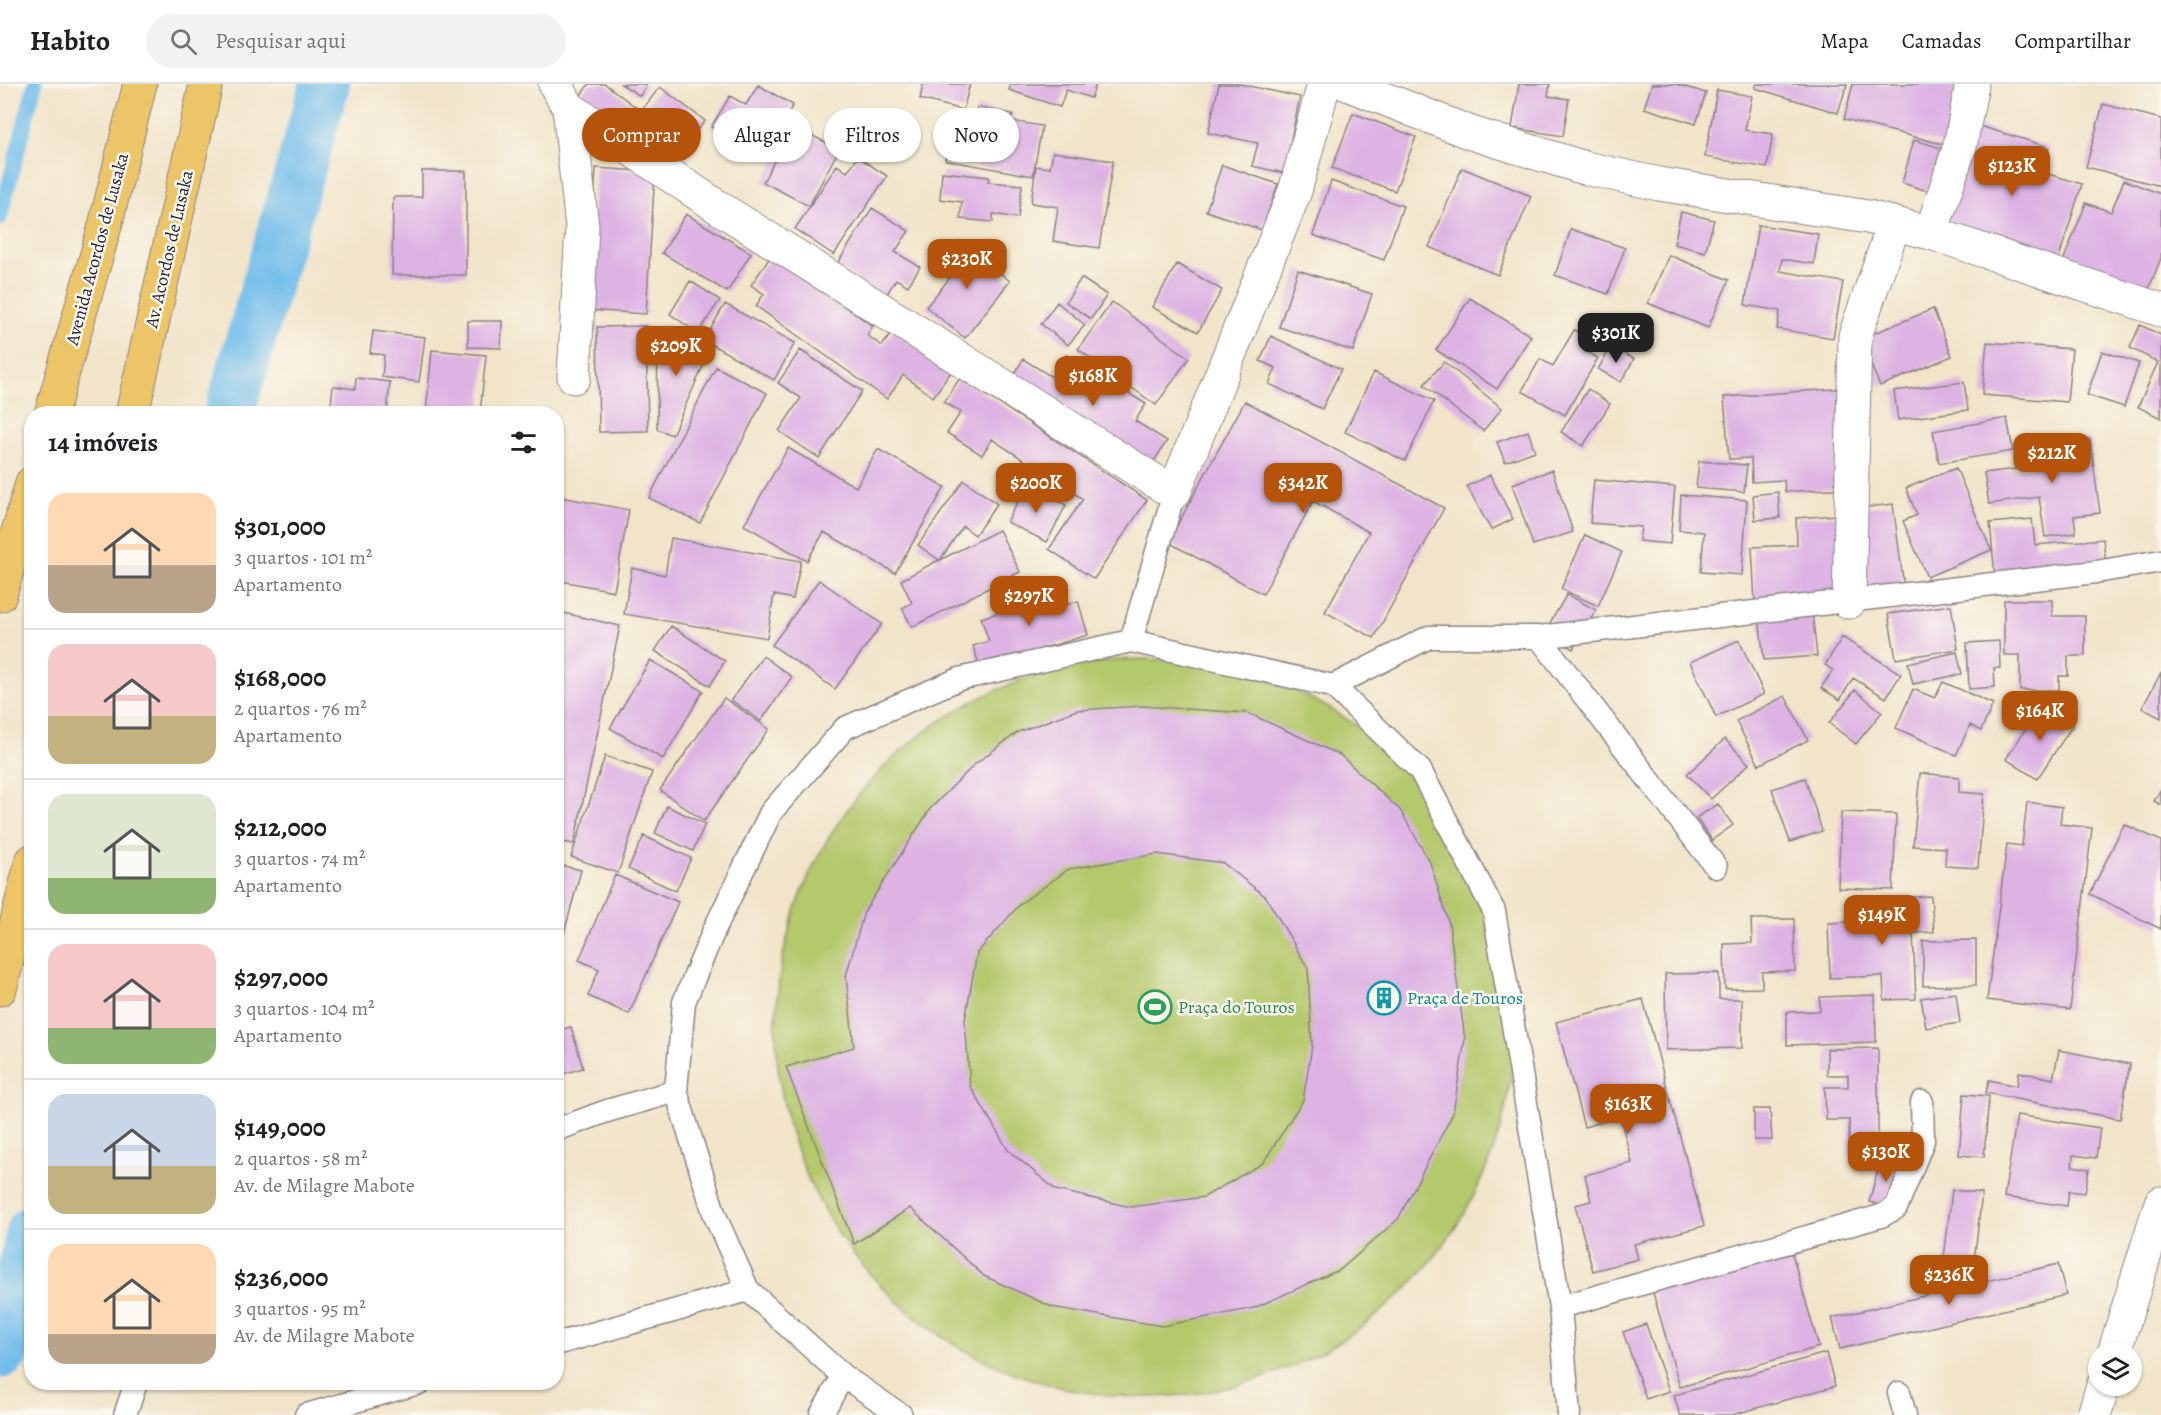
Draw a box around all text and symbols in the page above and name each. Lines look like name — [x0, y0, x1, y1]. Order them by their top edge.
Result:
search box — [146, 14, 566, 68]
text: Habito — [30, 22, 110, 60]
icon: search — [167, 25, 200, 58]
text: Pesquisar aqui — [215, 26, 346, 56]
text: Mapa — [1820, 27, 1869, 55]
text: Camadas — [1902, 27, 1981, 55]
text: Compartilhar — [2014, 27, 2131, 55]
chip: Comprar — [582, 108, 701, 162]
chip: Alugar — [713, 108, 812, 162]
chip: Filtros — [824, 108, 921, 162]
chip: Novo — [933, 108, 1019, 162]
pin: $123K — [1970, 146, 2054, 197]
street label: Avenida Acordos de Lusaka — [60, 150, 134, 349]
text: $123K — [1988, 152, 2036, 179]
street label: Av. Acordos de Lusaka — [139, 167, 199, 331]
pin: $230K — [925, 239, 1009, 290]
text: $230K — [942, 245, 992, 272]
pin: $301K — [1574, 313, 1658, 364]
text: $301K — [1592, 319, 1640, 346]
pin: $209K — [634, 326, 718, 377]
text: $209K — [650, 332, 702, 359]
pin: $168K — [1051, 356, 1135, 407]
text: $168K — [1069, 362, 1117, 389]
text: 14 imóveis — [48, 425, 158, 460]
icon: filters — [507, 426, 540, 459]
pin: $212K — [2010, 433, 2094, 484]
text: $212K — [2028, 439, 2076, 466]
pin: $200K — [994, 463, 1078, 514]
pin: $342K — [1261, 463, 1345, 514]
text: $200K — [1010, 469, 1062, 496]
text: $342K — [1278, 469, 1328, 496]
text: $301,000 — [234, 509, 326, 544]
icon: home — [96, 517, 168, 589]
text: 3 quartos · 101 m² — [234, 544, 372, 571]
text: Apartamento — [234, 571, 342, 598]
pin: $297K — [987, 576, 1071, 627]
text: $297K — [1004, 582, 1054, 609]
text: $168,000 — [234, 660, 326, 695]
icon: home — [96, 668, 168, 740]
pin: $164K — [1998, 691, 2082, 742]
text: 2 quartos · 76 m² — [234, 695, 367, 722]
text: $164K — [2016, 697, 2064, 724]
text: Apartamento — [234, 722, 342, 749]
text: $212,000 — [234, 810, 327, 845]
icon: home — [96, 818, 168, 890]
text: 3 quartos · 74 m² — [234, 845, 366, 872]
text: Apartamento — [234, 872, 342, 899]
pin: $149K — [1840, 895, 1924, 946]
text: $149K — [1858, 901, 1906, 928]
text: $297,000 — [234, 960, 328, 995]
icon: home — [96, 968, 168, 1040]
building icon: Praça de Touros — [1366, 980, 1402, 1016]
place label: Praça de Touros — [1407, 986, 1523, 1010]
sports icon: Praça do Touros — [1137, 989, 1173, 1025]
text: 3 quartos · 104 m² — [234, 995, 375, 1022]
place label: Praça do Touros — [1178, 995, 1295, 1019]
text: Apartamento — [234, 1022, 342, 1049]
pin: $163K — [1586, 1084, 1670, 1135]
text: $163K — [1604, 1090, 1652, 1117]
text: $149,000 — [234, 1110, 326, 1145]
icon: home — [96, 1118, 168, 1190]
pin: $130K — [1844, 1132, 1928, 1183]
text: $130K — [1862, 1138, 1910, 1165]
text: 2 quartos · 58 m² — [234, 1145, 368, 1172]
text: Av. de Milagre Mabote — [234, 1172, 415, 1199]
pin: $236K — [1907, 1255, 1991, 1306]
text: $236,000 — [234, 1260, 328, 1295]
text: $236K — [1924, 1261, 1974, 1288]
icon: home — [96, 1268, 168, 1340]
text: 3 quartos · 95 m² — [234, 1295, 366, 1322]
text: Av. de Milagre Mabote — [234, 1322, 415, 1349]
map controls — [2088, 1342, 2142, 1396]
button: layers — [2088, 1342, 2142, 1396]

